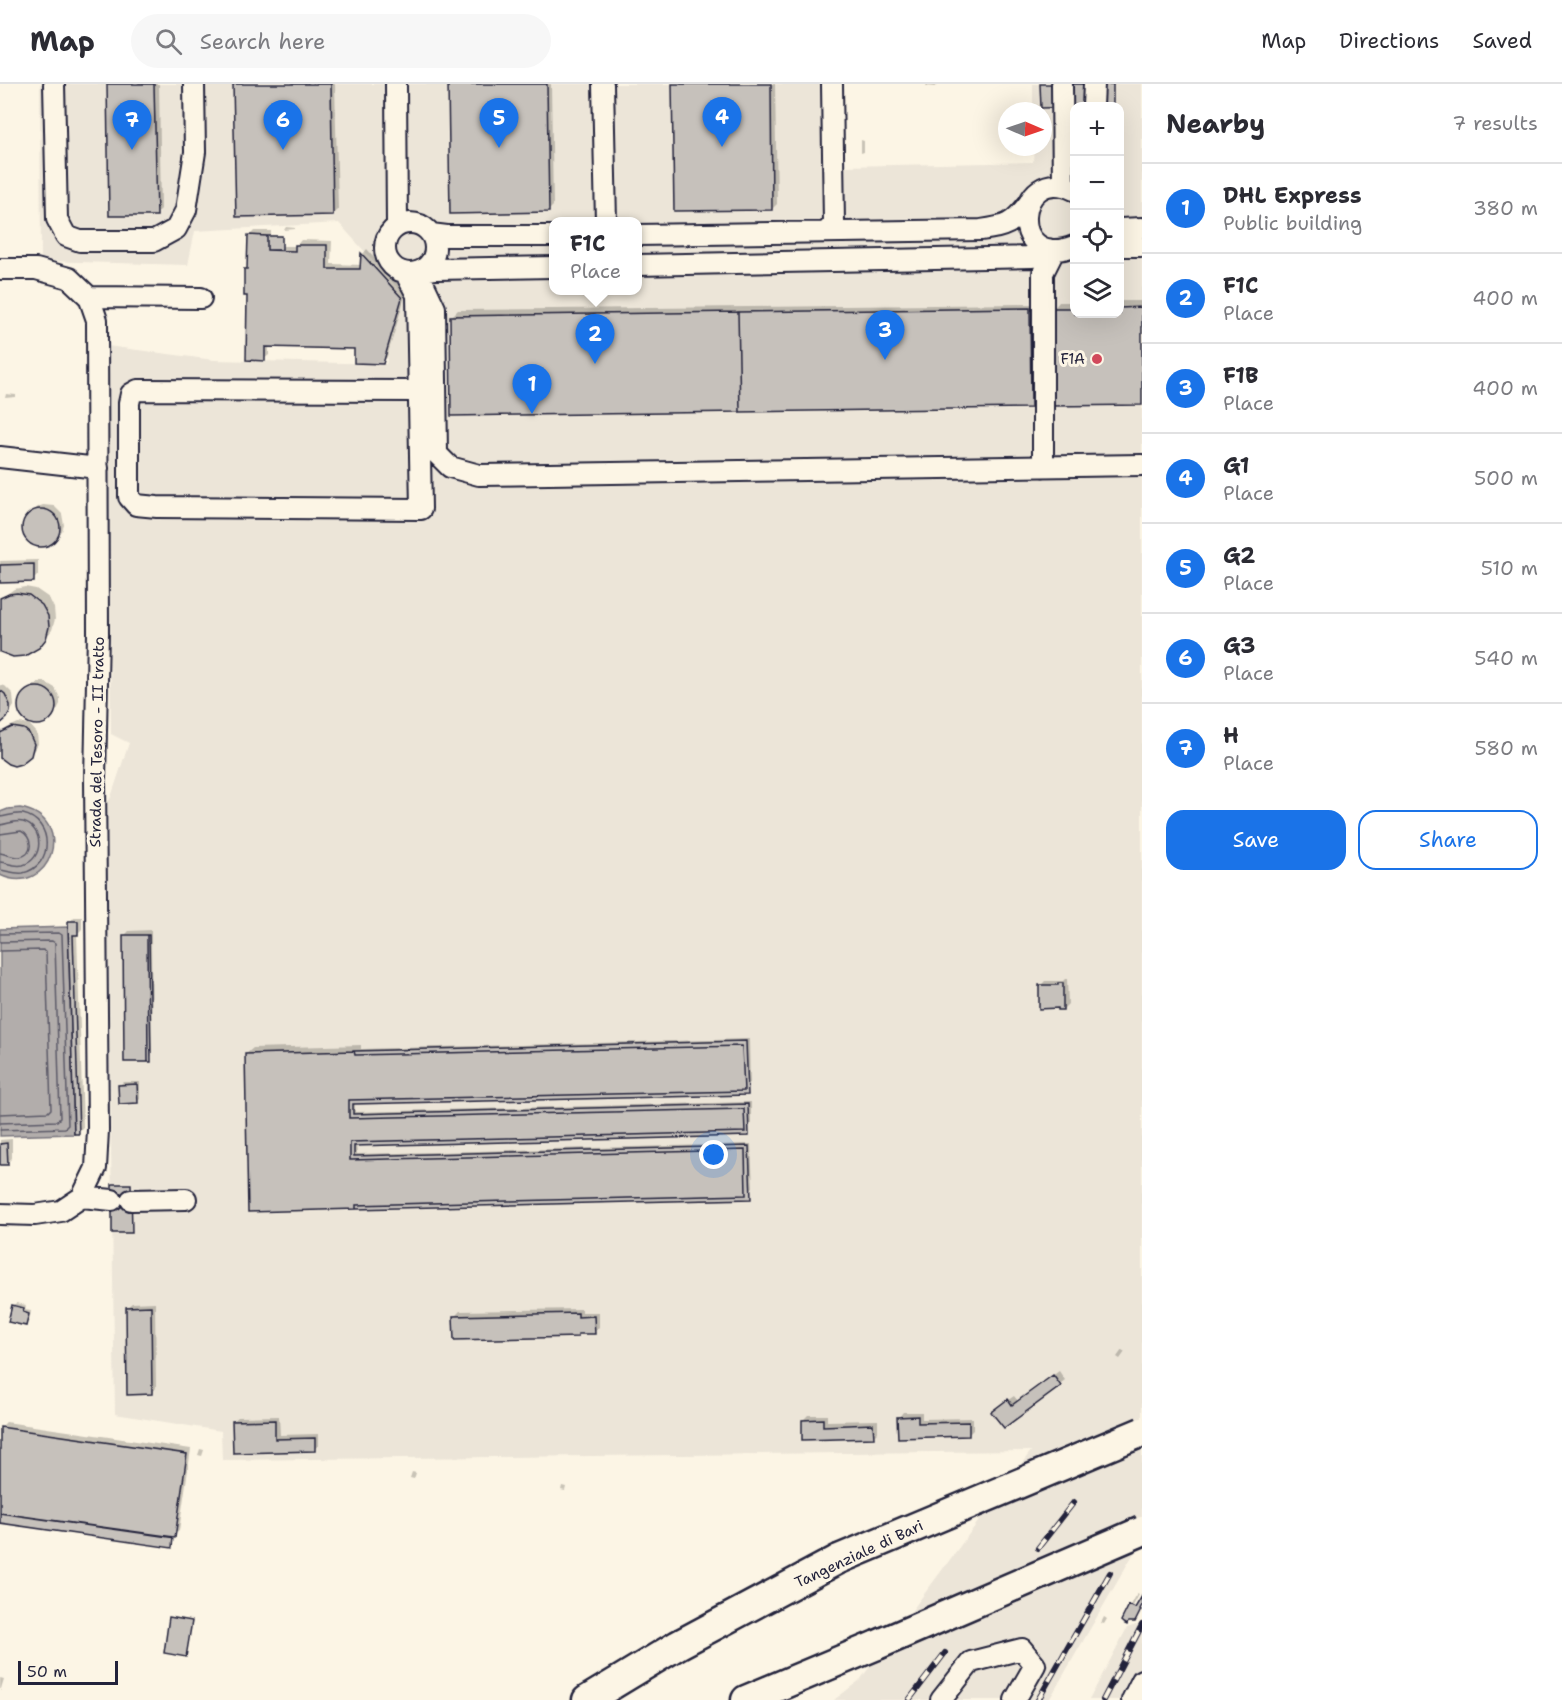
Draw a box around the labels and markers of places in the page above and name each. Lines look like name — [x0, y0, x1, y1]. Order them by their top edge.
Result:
pin: 5 — [480, 98, 518, 148]
pin: 4 — [702, 98, 742, 147]
pin: 7 — [112, 100, 152, 150]
pin: 6 — [264, 100, 302, 150]
pin: 3 — [866, 310, 904, 360]
pin: 2 — [576, 314, 614, 364]
place label: F1A — [1061, 349, 1085, 369]
marker: F1A — [1090, 352, 1104, 366]
pin: 1 — [512, 364, 552, 414]

